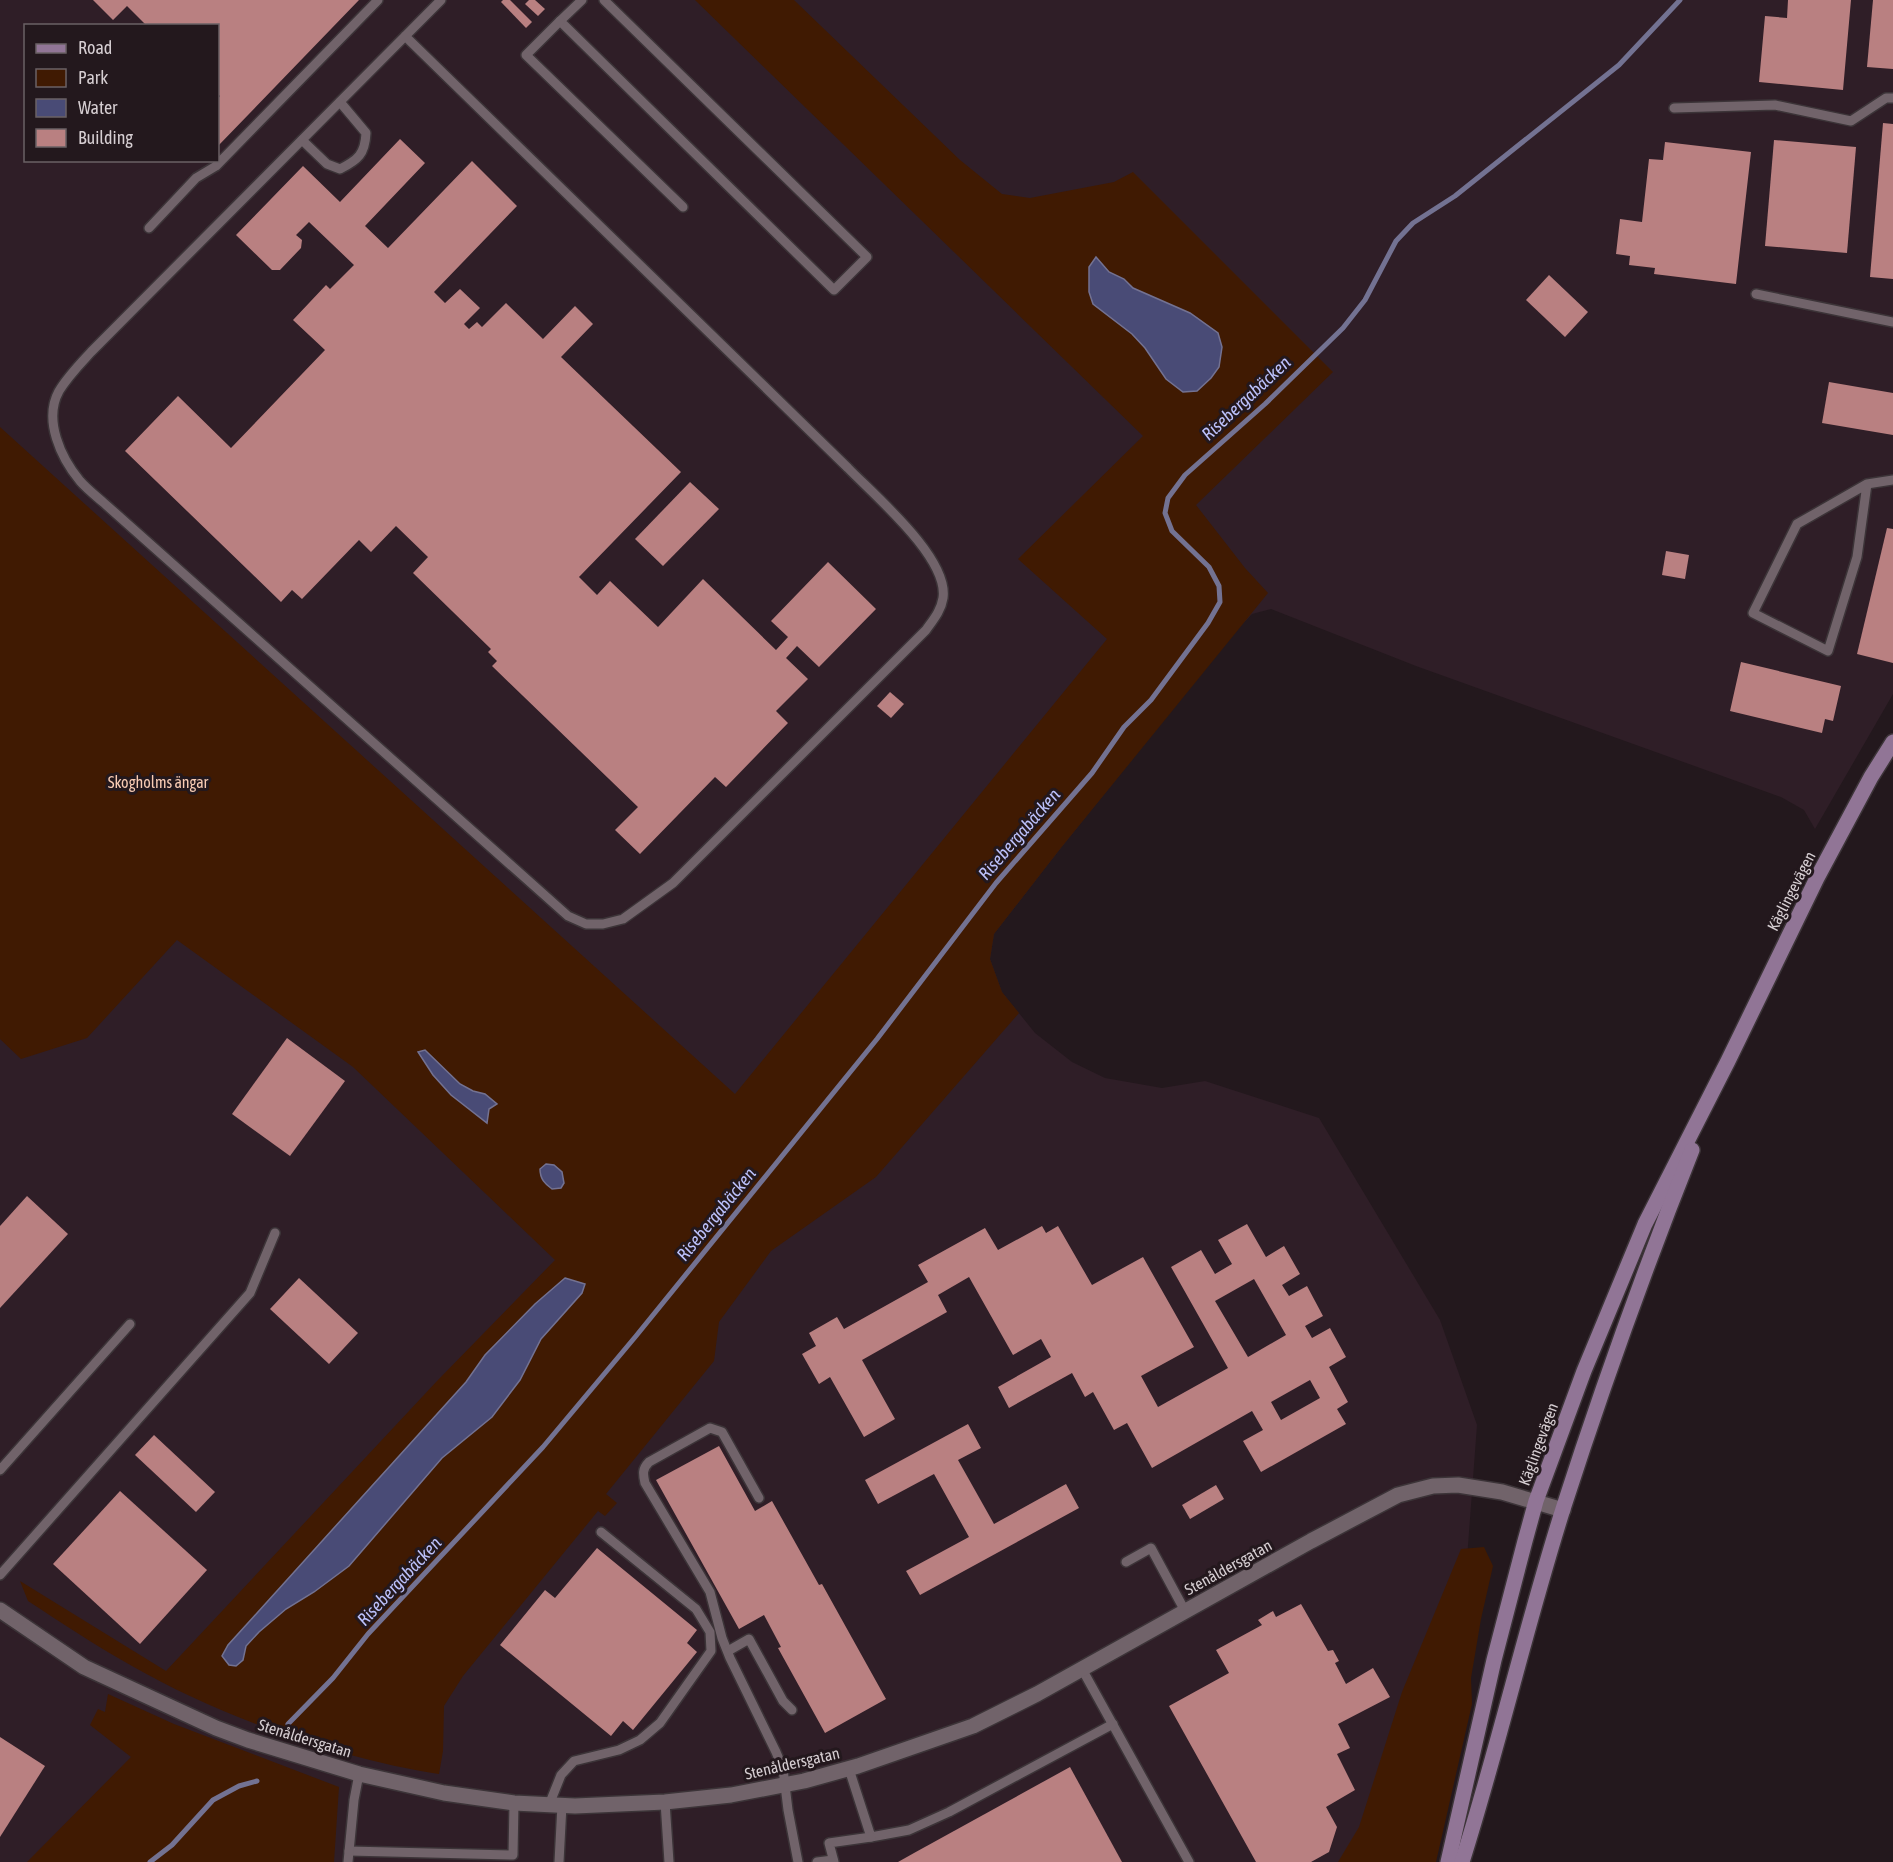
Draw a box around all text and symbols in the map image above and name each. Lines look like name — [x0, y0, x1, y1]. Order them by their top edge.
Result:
legend — [24, 24, 219, 162]
text: Road — [78, 37, 112, 58]
text: Park — [78, 67, 108, 88]
text: Water — [78, 97, 118, 118]
text: Building — [78, 127, 133, 148]
water label: Risebergabäcken — [1197, 351, 1295, 444]
park label: Skogholms ängar — [108, 773, 209, 792]
water label: Risebergabäcken — [974, 784, 1064, 884]
street label: Käglingevägen — [1763, 848, 1820, 934]
water label: Risebergabäcken — [672, 1163, 760, 1265]
street label: Käglingevägen — [1515, 1400, 1562, 1488]
water label: Risebergabäcken — [353, 1532, 446, 1630]
street label: Stenåldersgatan — [1181, 1536, 1275, 1599]
street label: Stenåldersgatan — [256, 1715, 354, 1762]
street label: Stenåldersgatan — [743, 1743, 841, 1784]

